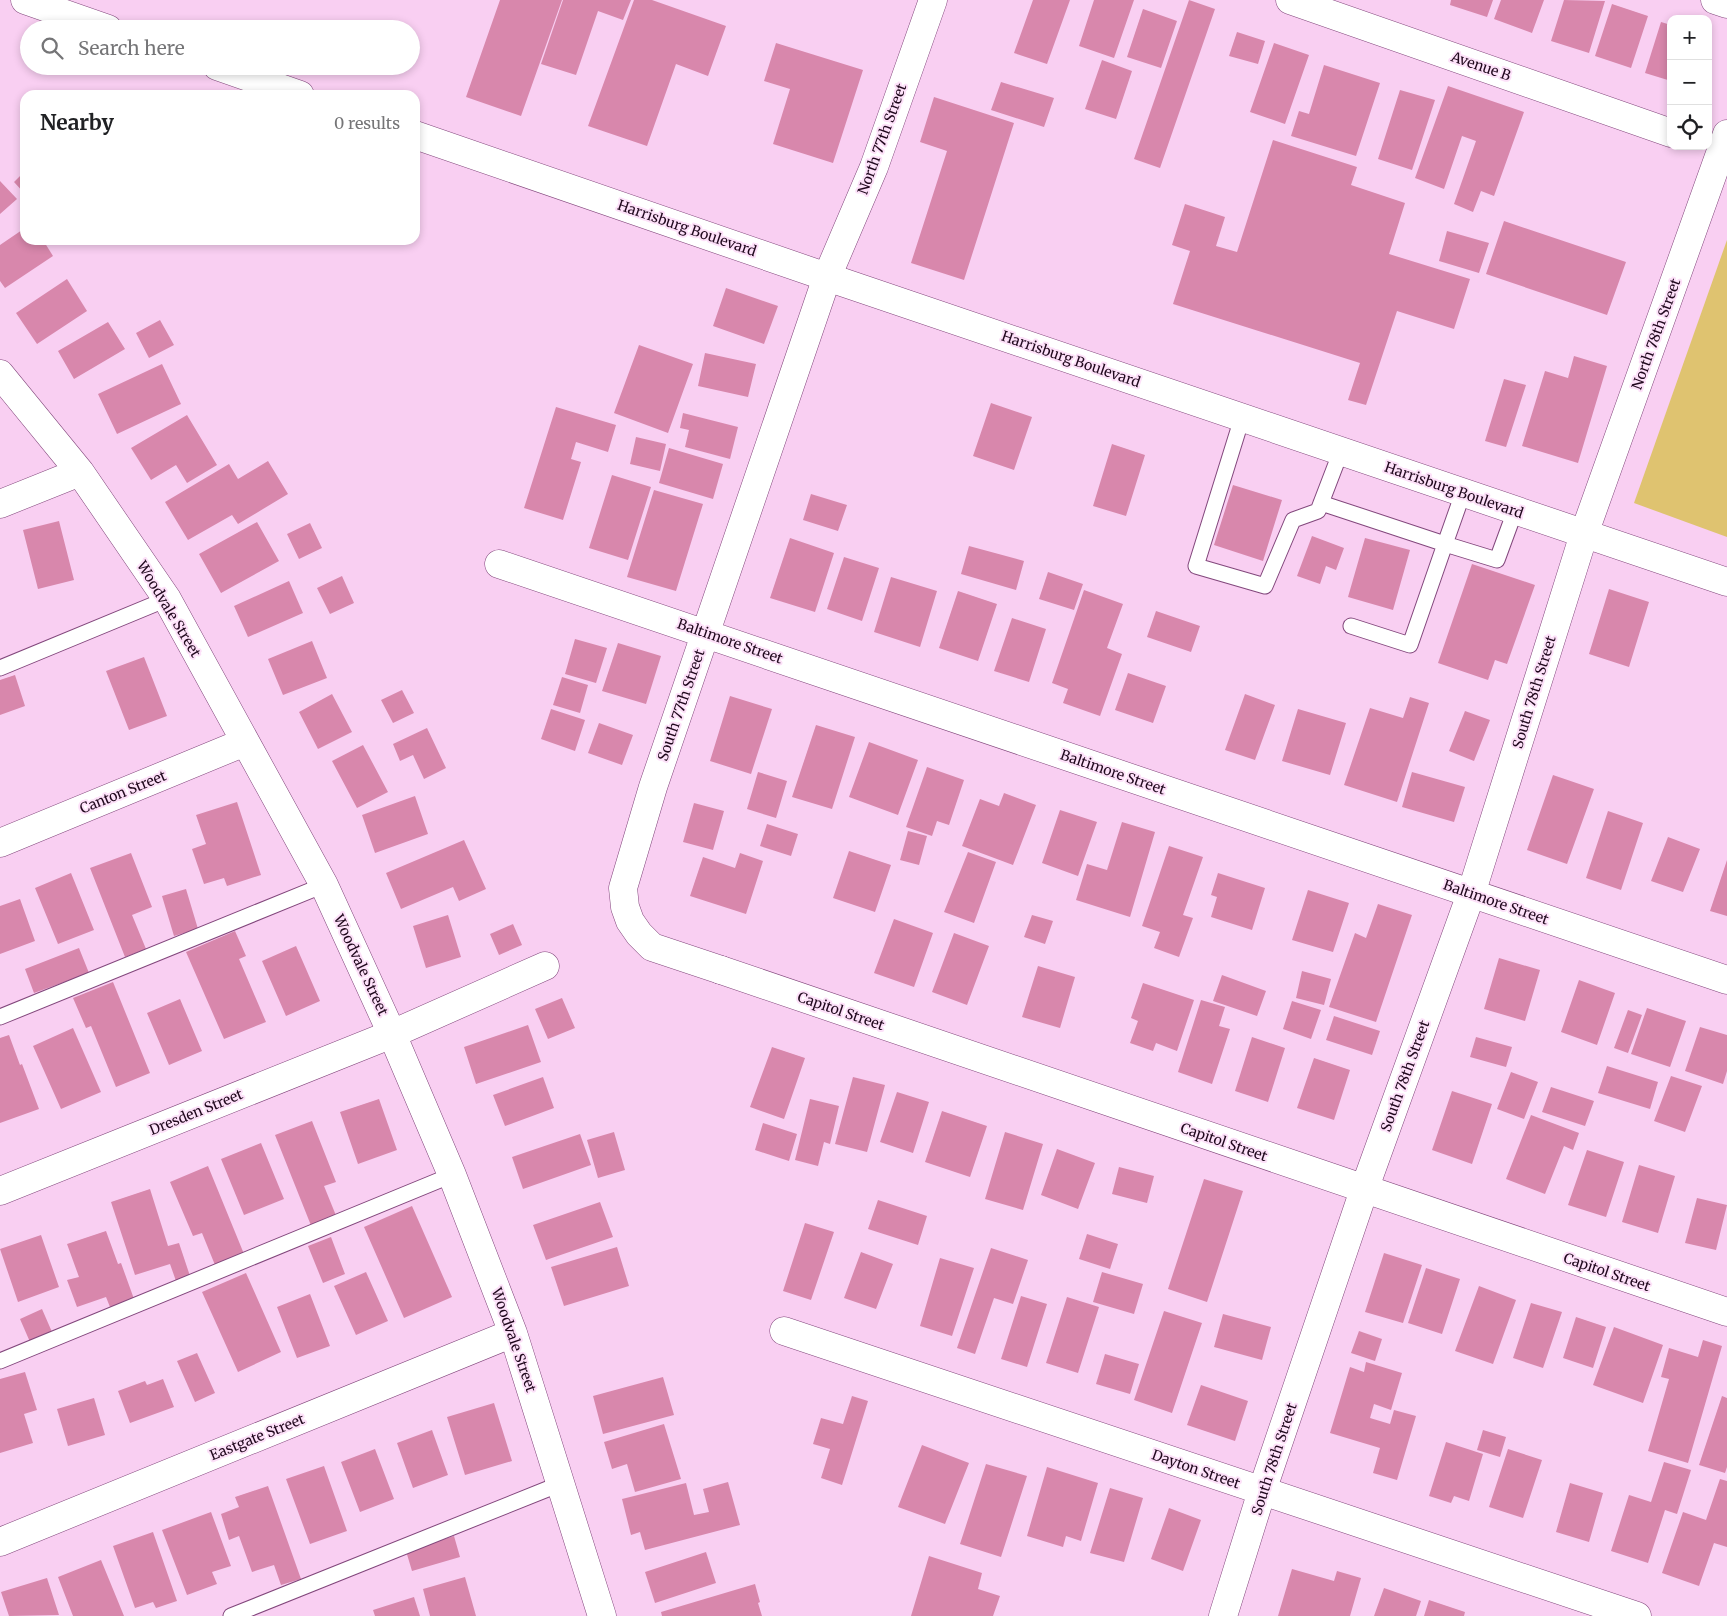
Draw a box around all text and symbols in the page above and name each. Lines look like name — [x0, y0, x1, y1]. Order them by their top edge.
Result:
map controls — [1667, 15, 1712, 150]
button: + — [1667, 15, 1712, 60]
search box — [20, 20, 420, 75]
icon: search — [38, 34, 66, 62]
text: Search here — [78, 36, 185, 60]
street label: Avenue B — [1448, 47, 1513, 85]
button: − — [1667, 60, 1712, 105]
street label: North 77th Street — [854, 81, 911, 197]
button: locate — [1667, 105, 1712, 150]
text: Nearby — [40, 109, 114, 136]
text: 0 results — [334, 113, 400, 133]
street label: Harrisburg Boulevard — [615, 196, 759, 260]
street label: North 78th Street — [1628, 275, 1685, 392]
street label: Harrisburg Boulevard — [999, 327, 1143, 391]
street label: Harrisburg Boulevard — [1382, 458, 1526, 522]
street label: Woodvale Street — [133, 557, 205, 661]
street label: Baltimore Street — [675, 615, 786, 668]
street label: South 78th Street — [1508, 633, 1560, 751]
street label: South 77th Street — [653, 646, 709, 763]
street label: Baltimore Street — [1058, 746, 1169, 799]
street label: Canton Street — [77, 766, 169, 818]
street label: Baltimore Street — [1441, 876, 1552, 929]
street label: Woodvale Street — [329, 911, 392, 1019]
street label: Capitol Street — [795, 988, 887, 1034]
street label: South 78th Street — [1377, 1017, 1434, 1134]
street label: Dresden Street — [147, 1085, 246, 1139]
street label: Capitol Street — [1178, 1119, 1270, 1165]
street label: Capitol Street — [1561, 1249, 1653, 1295]
street label: Woodvale Street — [487, 1284, 540, 1395]
street label: South 78th Street — [1247, 1400, 1301, 1517]
street label: Eastgate Street — [207, 1410, 308, 1464]
street label: Dayton Street — [1150, 1446, 1243, 1493]

